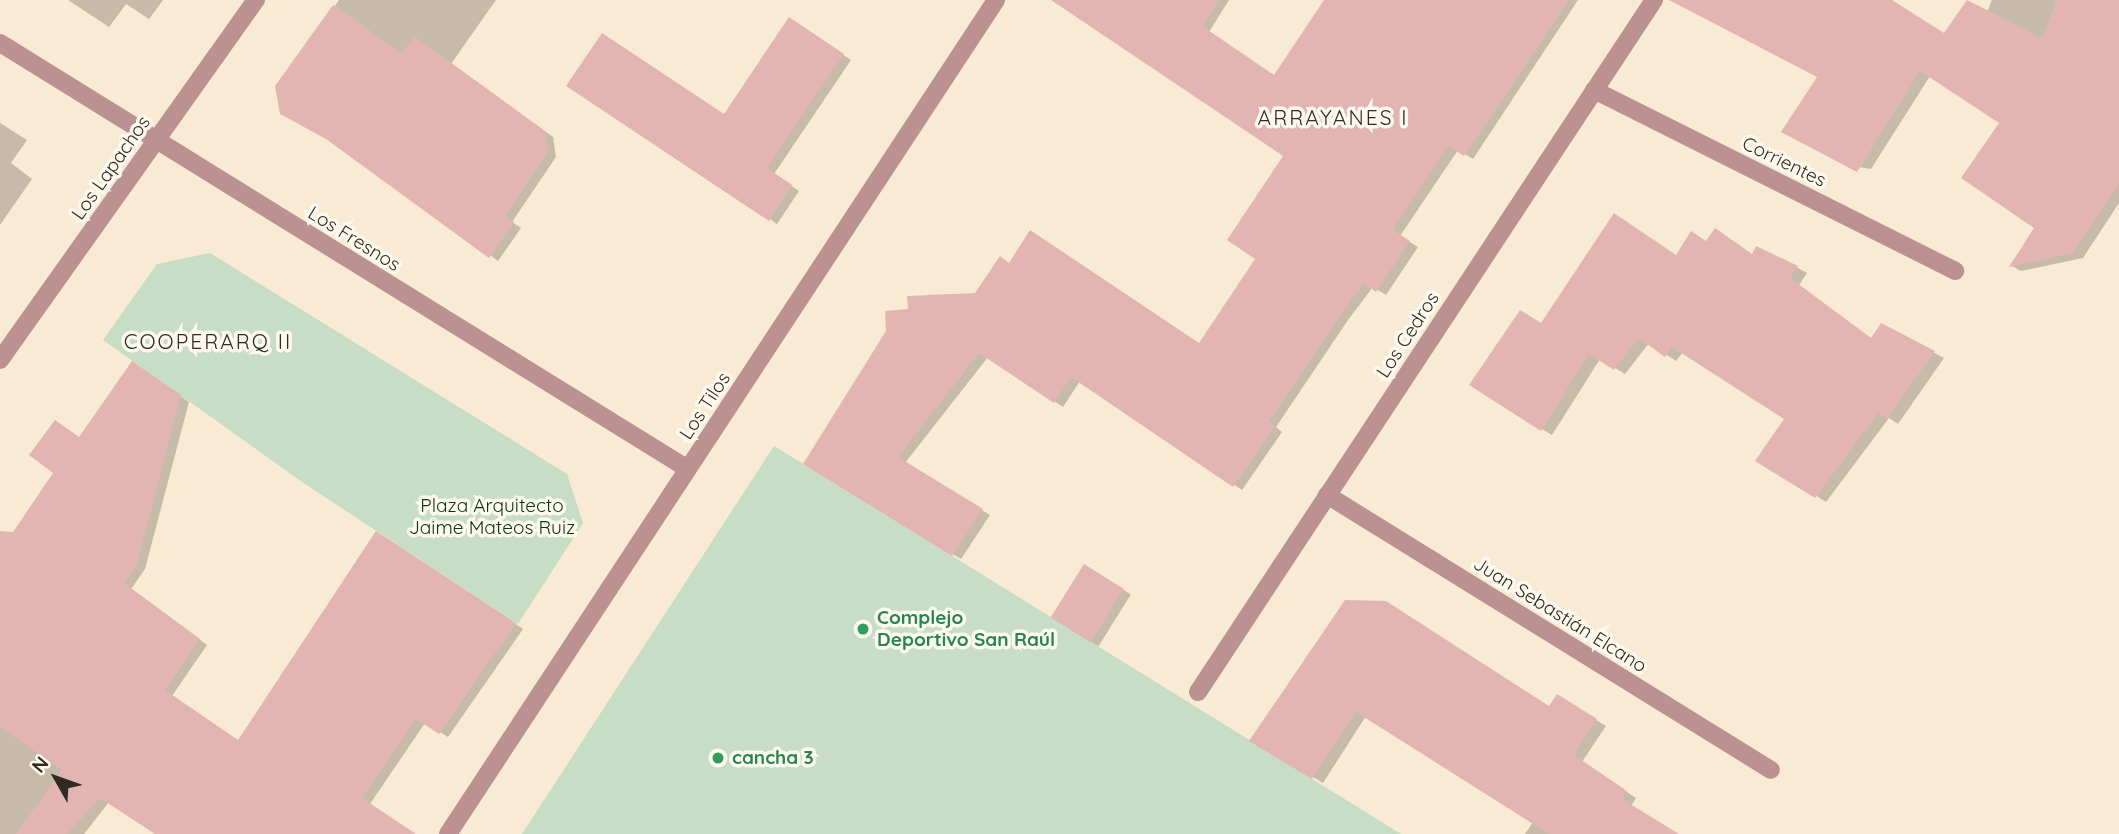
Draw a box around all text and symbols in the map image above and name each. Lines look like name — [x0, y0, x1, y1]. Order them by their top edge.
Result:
district label: ARRAYANES I — [1259, 104, 1407, 130]
street label: Los Lapachos — [67, 112, 155, 224]
street label: Corrientes — [1738, 132, 1830, 192]
street label: Los Fresnos — [304, 202, 404, 276]
street label: Los Cedros — [1372, 288, 1444, 382]
district label: COOPERARQ II — [125, 328, 291, 354]
street label: Los Tilos — [675, 368, 735, 444]
park label: Plaza Arquitecto Jaime Mateos Ruiz — [409, 495, 575, 539]
street label: Juan Sebastián Elcano — [1469, 552, 1651, 678]
place label: Complejo Deportivo San Raúl — [877, 607, 1055, 651]
marker: Complejo Deportivo San Raúl — [855, 621, 871, 637]
north arrow — [21, 743, 91, 813]
place label: cancha 3 — [732, 747, 814, 769]
marker: cancha 3 — [710, 750, 726, 766]
text: N — [26, 751, 54, 778]

